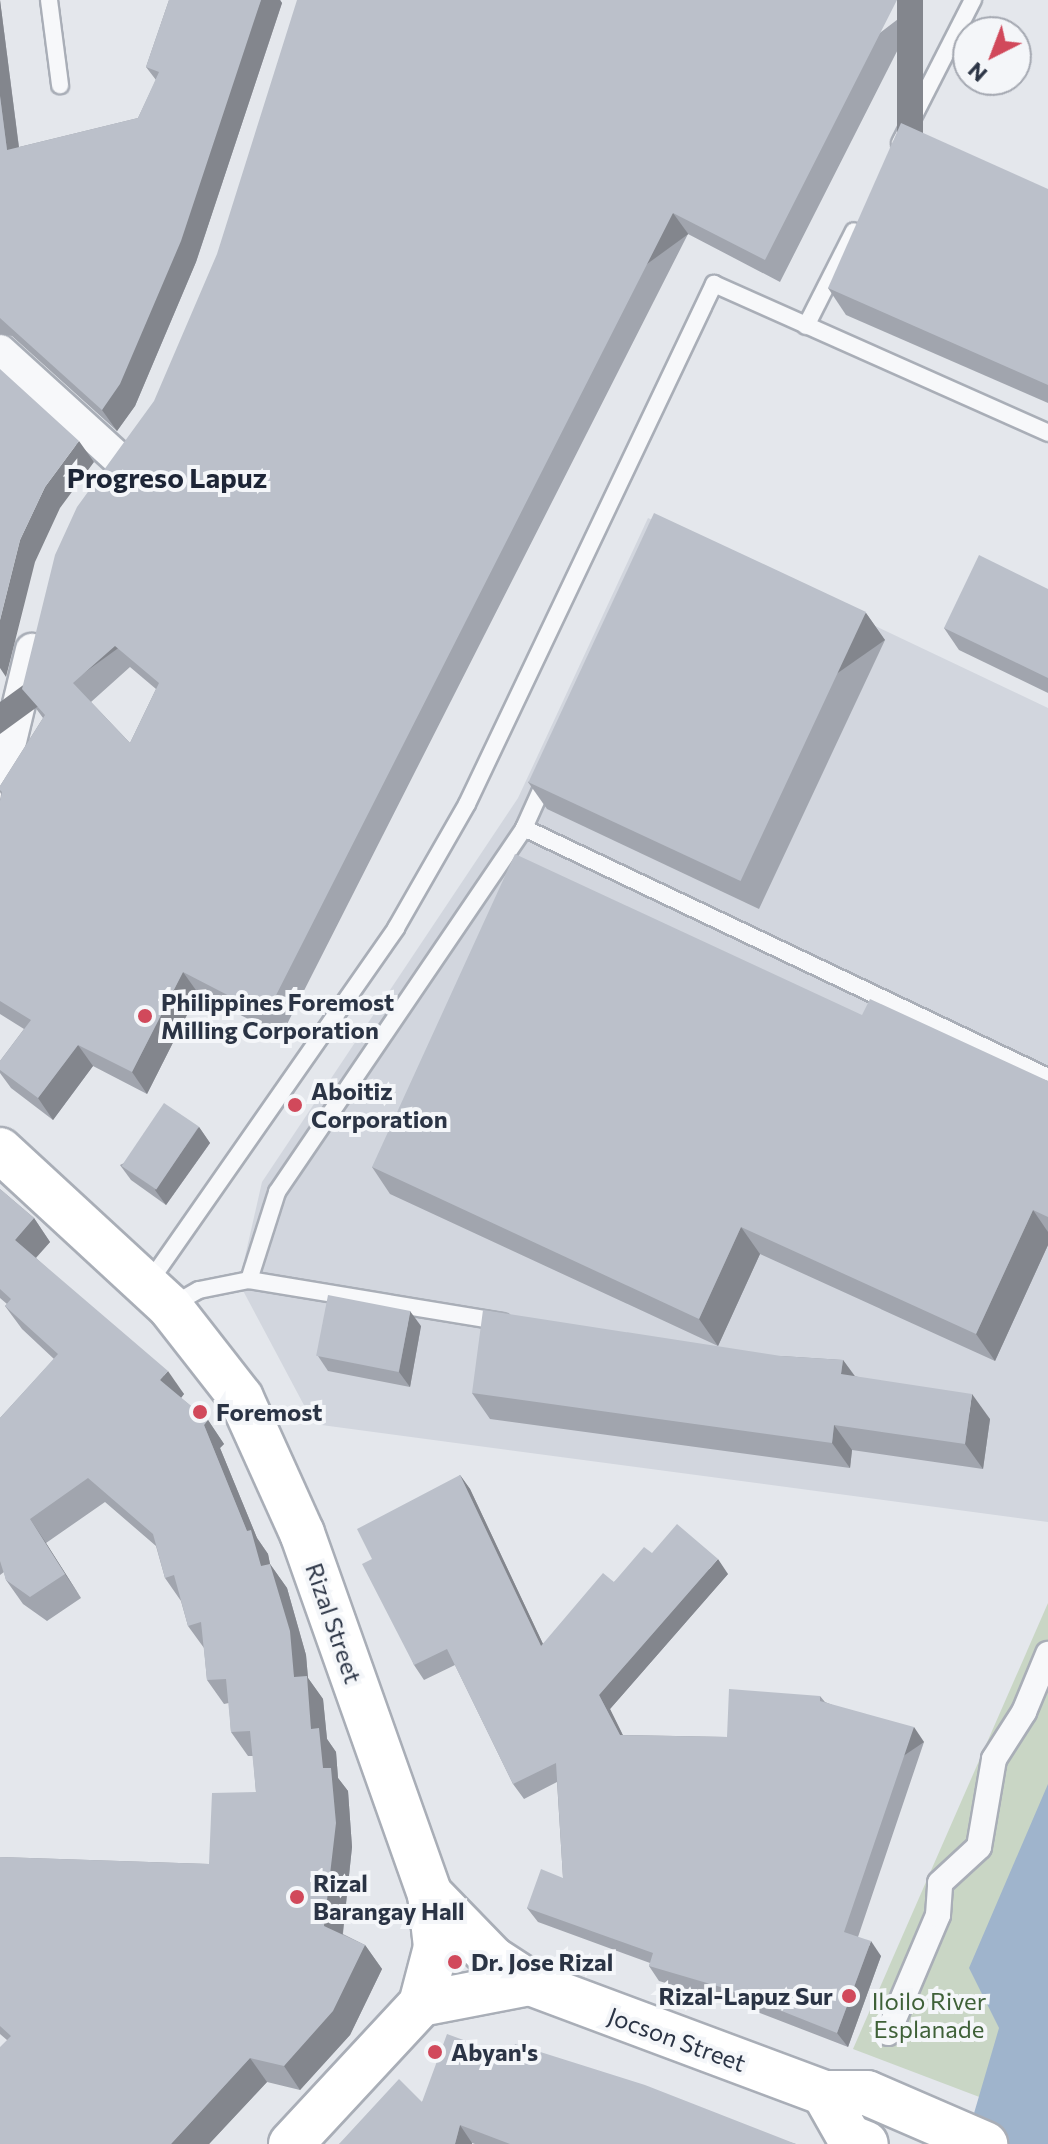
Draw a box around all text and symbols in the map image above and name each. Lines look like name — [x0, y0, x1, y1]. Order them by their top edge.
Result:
north arrow — [952, 16, 1032, 96]
text: N — [962, 57, 992, 88]
district label: Progreso Lapuz — [67, 460, 267, 494]
place label: Philippines Foremost Milling Corporation — [161, 988, 394, 1044]
marker: Philippines Foremost Milling Corporation — [136, 1007, 154, 1025]
place label: Aboitiz Corporation — [311, 1077, 448, 1133]
marker: Aboitiz Corporation — [286, 1096, 304, 1114]
place label: Foremost — [216, 1398, 322, 1426]
marker: Foremost — [191, 1403, 209, 1421]
street label: Rizal Street — [300, 1559, 368, 1687]
place label: Rizal Barangay Hall — [313, 1869, 465, 1925]
marker: Rizal Barangay Hall — [288, 1888, 306, 1906]
place label: Dr. Jose Rizal — [471, 1948, 613, 1976]
marker: Dr. Jose Rizal — [446, 1953, 464, 1971]
place label: Rizal-Lapuz Sur — [658, 1982, 833, 2010]
marker: Rizal-Lapuz Sur — [840, 1987, 858, 2005]
park label: Iloilo River Esplanade — [872, 1987, 986, 2043]
street label: Jocson Street — [604, 2001, 750, 2077]
place label: Abyan's — [451, 2038, 538, 2066]
marker: Abyan's — [426, 2043, 444, 2061]

